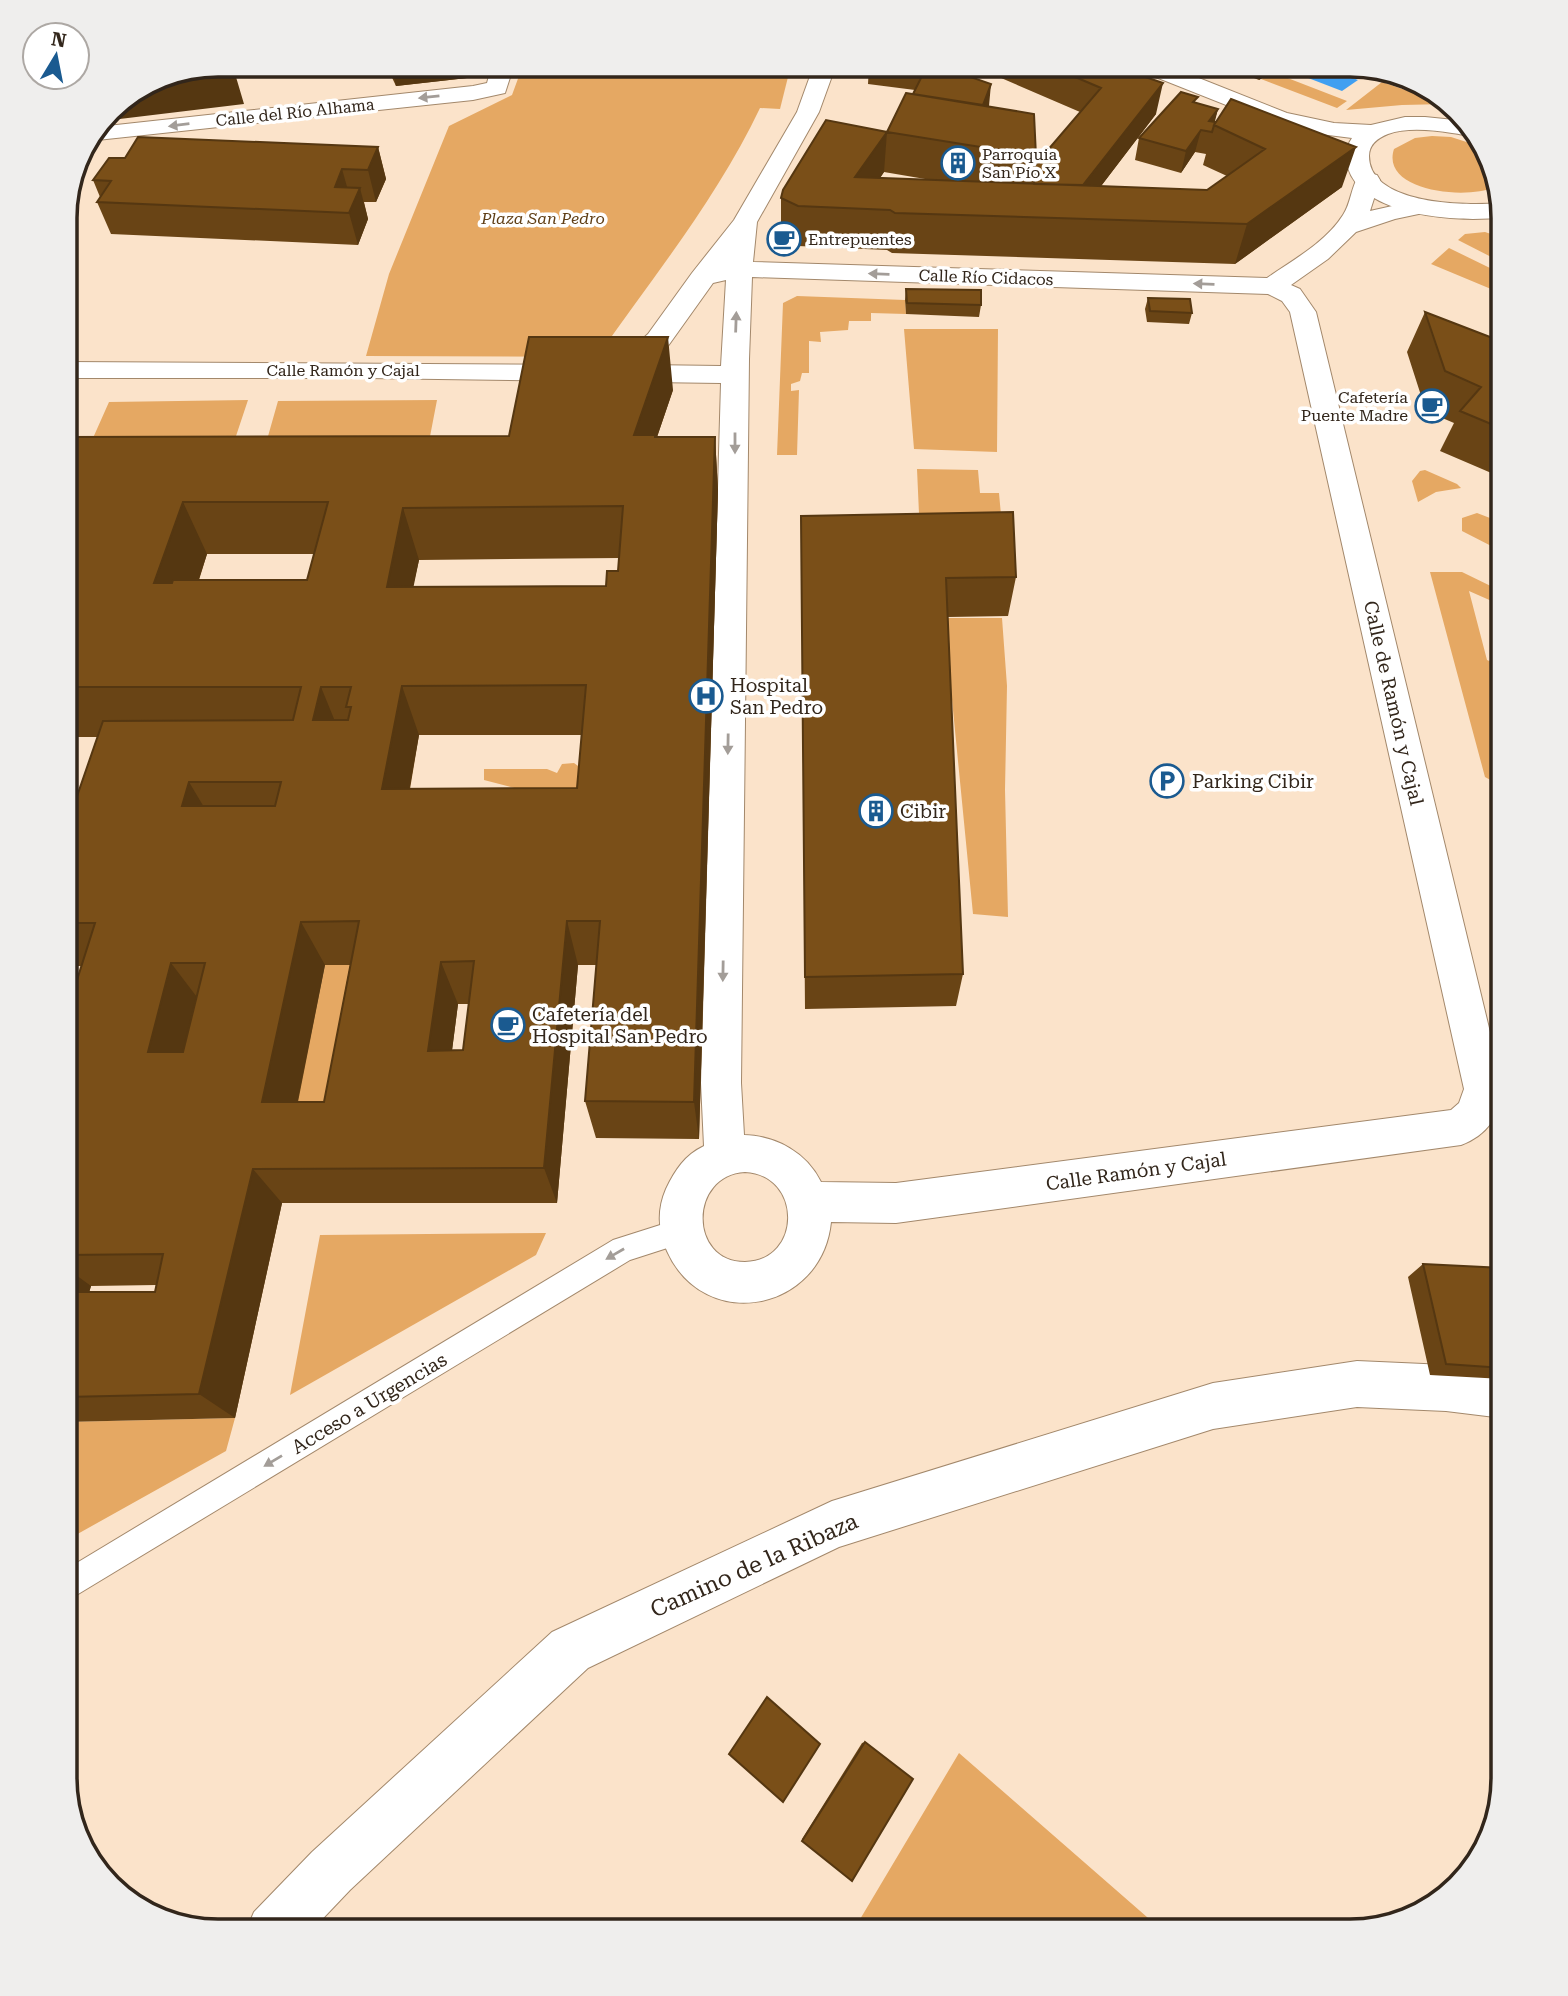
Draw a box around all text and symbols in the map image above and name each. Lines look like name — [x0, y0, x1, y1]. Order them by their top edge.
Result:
north arrow — [21, 21, 91, 91]
text: N — [50, 27, 68, 52]
one-way arrow — [418, 92, 440, 103]
street label: Calle del Río Alhama — [215, 95, 376, 130]
one-way arrow — [168, 120, 190, 131]
building icon: Parroquia San Pío X — [939, 144, 977, 182]
place label: Parroquia San Pío X — [982, 145, 1058, 182]
park label: Plaza San Pedro — [480, 209, 605, 228]
cafe icon: Entrepuentes — [765, 220, 803, 258]
place label: Entrepuentes — [808, 230, 912, 249]
street label: Calle Río Cidacos — [918, 266, 1054, 289]
one-way arrow — [868, 268, 890, 279]
one-way arrow — [1193, 279, 1215, 290]
one-way arrow — [731, 310, 742, 332]
street label: Calle Ramón y Cajal — [266, 361, 420, 380]
cafe icon: Cafetería Puente Madre — [1413, 387, 1451, 425]
place label: Cafetería Puente Madre — [1301, 388, 1408, 425]
one-way arrow — [729, 432, 741, 454]
street label: Calle de Ramón y Cajal — [1359, 599, 1428, 808]
place label: Hospital San Pedro — [730, 674, 823, 719]
hospital icon: Hospital San Pedro — [687, 677, 725, 715]
one-way arrow — [722, 733, 733, 755]
parking icon: Parking Cibir — [1148, 762, 1186, 800]
place label: Parking Cibir — [1192, 770, 1314, 793]
building icon: Cibir — [857, 792, 895, 830]
place label: Cibir — [900, 800, 946, 823]
one-way arrow — [718, 960, 729, 982]
place label: Cafetería del Hospital San Pedro — [532, 1003, 708, 1048]
cafe icon: Cafetería del Hospital San Pedro — [489, 1006, 527, 1044]
street label: Calle Ramón y Cajal — [1044, 1147, 1228, 1196]
one-way arrow — [605, 1248, 624, 1260]
street label: Acceso a Urgencias — [288, 1348, 451, 1459]
one-way arrow — [264, 1454, 283, 1467]
street label: Camino de la Ribaza — [646, 1507, 863, 1623]

